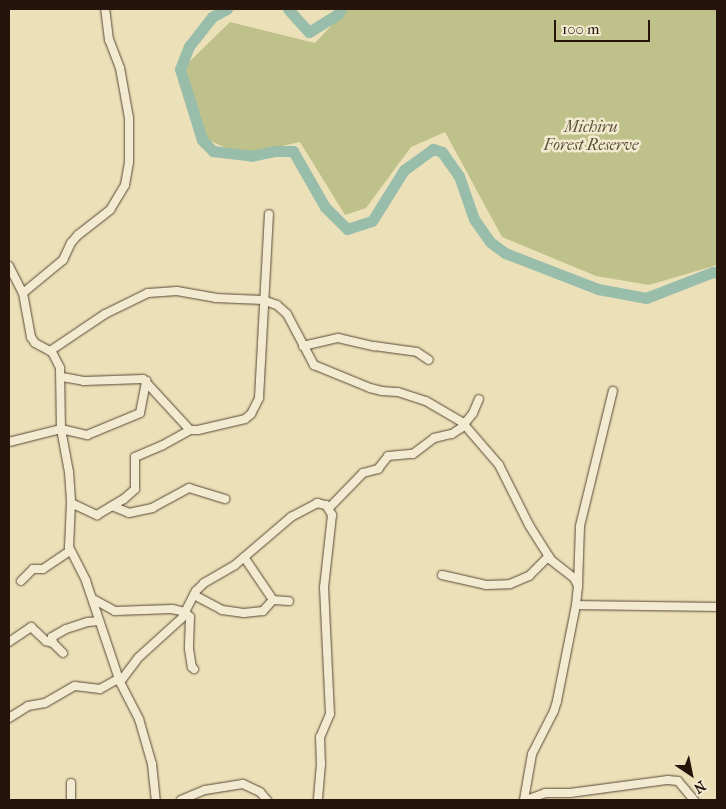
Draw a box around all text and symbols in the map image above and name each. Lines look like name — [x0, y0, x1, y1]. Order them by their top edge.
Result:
scale bar — [556, 10, 652, 42]
text: 100 m — [562, 20, 600, 38]
park label: Michiru Forest Reserve — [544, 117, 638, 155]
north arrow — [666, 749, 716, 799]
text: N — [691, 777, 709, 797]

